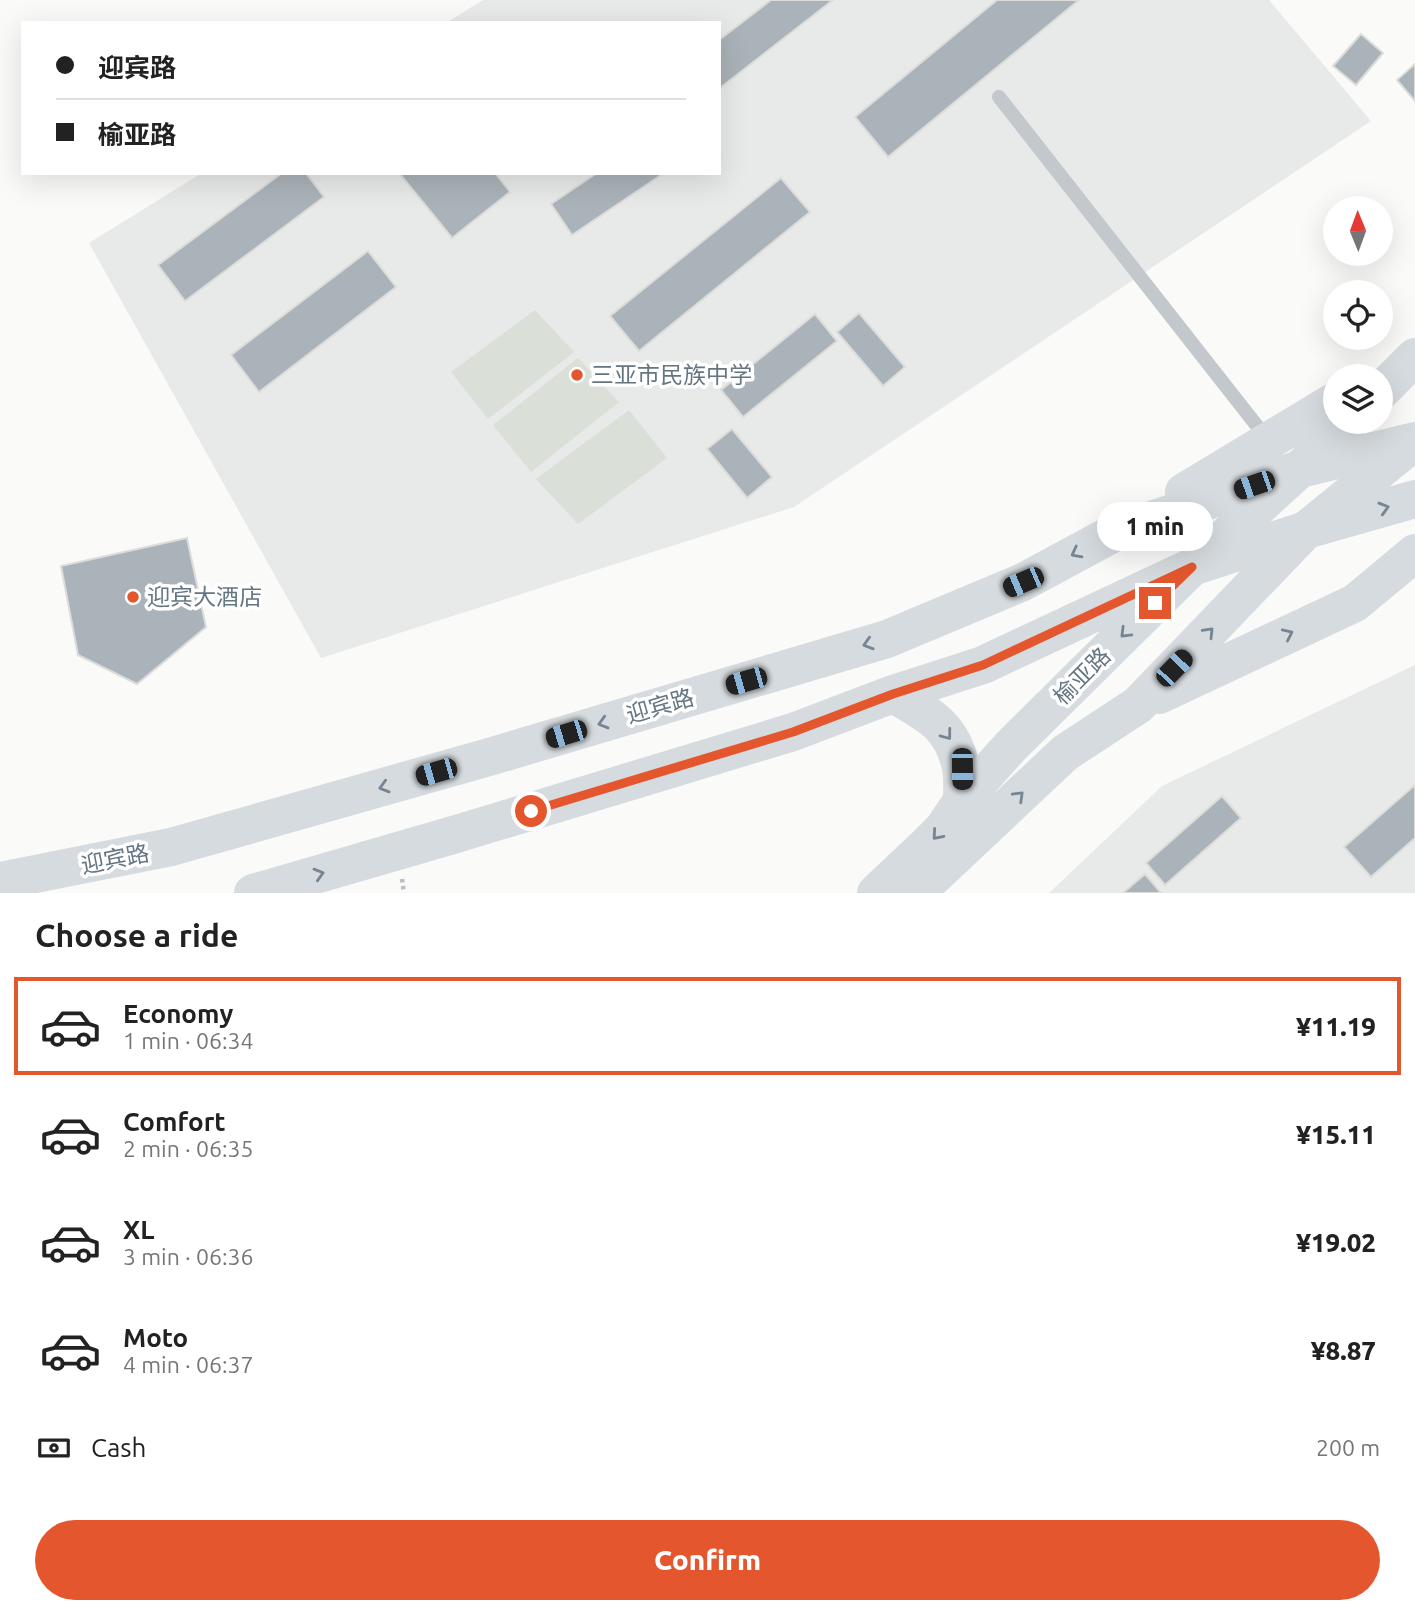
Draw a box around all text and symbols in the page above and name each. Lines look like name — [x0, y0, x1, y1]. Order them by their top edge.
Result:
text: 迎宾路 — [98, 53, 176, 82]
text: 榆亚路 — [98, 120, 176, 149]
north arrow — [1323, 196, 1393, 266]
map controls — [1323, 196, 1393, 434]
button: locate — [1323, 280, 1393, 350]
place label: 三亚市民族中学 — [591, 362, 752, 387]
button: layers — [1323, 364, 1393, 434]
marker: 三亚市民族中学 — [569, 367, 585, 383]
car — [1231, 468, 1278, 502]
callout: 1 min — [1097, 502, 1213, 550]
one-way arrow — [1378, 502, 1390, 516]
text: 1 min — [1126, 514, 1184, 539]
one-way arrow — [1071, 545, 1083, 559]
car — [1000, 564, 1047, 600]
place label: 迎宾大酒店 — [147, 584, 262, 609]
route end — [1139, 587, 1171, 619]
marker: 迎宾大酒店 — [125, 589, 141, 605]
one-way arrow — [1120, 625, 1133, 638]
one-way arrow — [1201, 627, 1214, 640]
one-way arrow — [1281, 629, 1293, 643]
one-way arrow — [862, 636, 874, 651]
street label: 榆亚路 — [1048, 642, 1115, 709]
car — [1152, 646, 1197, 690]
car — [723, 665, 770, 697]
street label: 迎宾路 — [623, 684, 696, 727]
one-way arrow — [597, 715, 609, 730]
car — [543, 718, 590, 750]
one-way arrow — [938, 727, 951, 739]
car — [952, 748, 973, 790]
car — [413, 756, 460, 788]
one-way arrow — [379, 778, 391, 793]
one-way arrow — [1011, 791, 1024, 804]
route start — [515, 795, 547, 827]
one-way arrow — [933, 827, 945, 840]
street label: 迎宾路 — [79, 840, 151, 877]
one-way arrow — [312, 868, 324, 882]
text: Choose a ride — [35, 917, 238, 953]
icon: car — [39, 995, 102, 1058]
text: Economy — [123, 999, 233, 1028]
text: ¥11.19 — [1296, 1012, 1376, 1041]
text: 1 min · 06:34 — [123, 1028, 254, 1053]
icon: car — [39, 1103, 102, 1166]
text: Comfort — [123, 1107, 226, 1136]
text: ¥15.11 — [1296, 1120, 1376, 1149]
text: 2 min · 06:35 — [123, 1136, 254, 1161]
icon: car — [39, 1211, 102, 1274]
text: XL — [123, 1215, 154, 1244]
text: ¥19.02 — [1296, 1228, 1376, 1257]
text: 3 min · 06:36 — [123, 1244, 254, 1269]
icon: car — [39, 1319, 102, 1382]
text: Moto — [123, 1323, 188, 1352]
text: ¥8.87 — [1311, 1336, 1376, 1365]
text: 4 min · 06:37 — [123, 1352, 254, 1377]
icon: cash — [35, 1429, 73, 1467]
text: Cash — [91, 1433, 146, 1462]
text: 200 m — [1316, 1435, 1380, 1460]
button: Confirm — [35, 1520, 1380, 1600]

